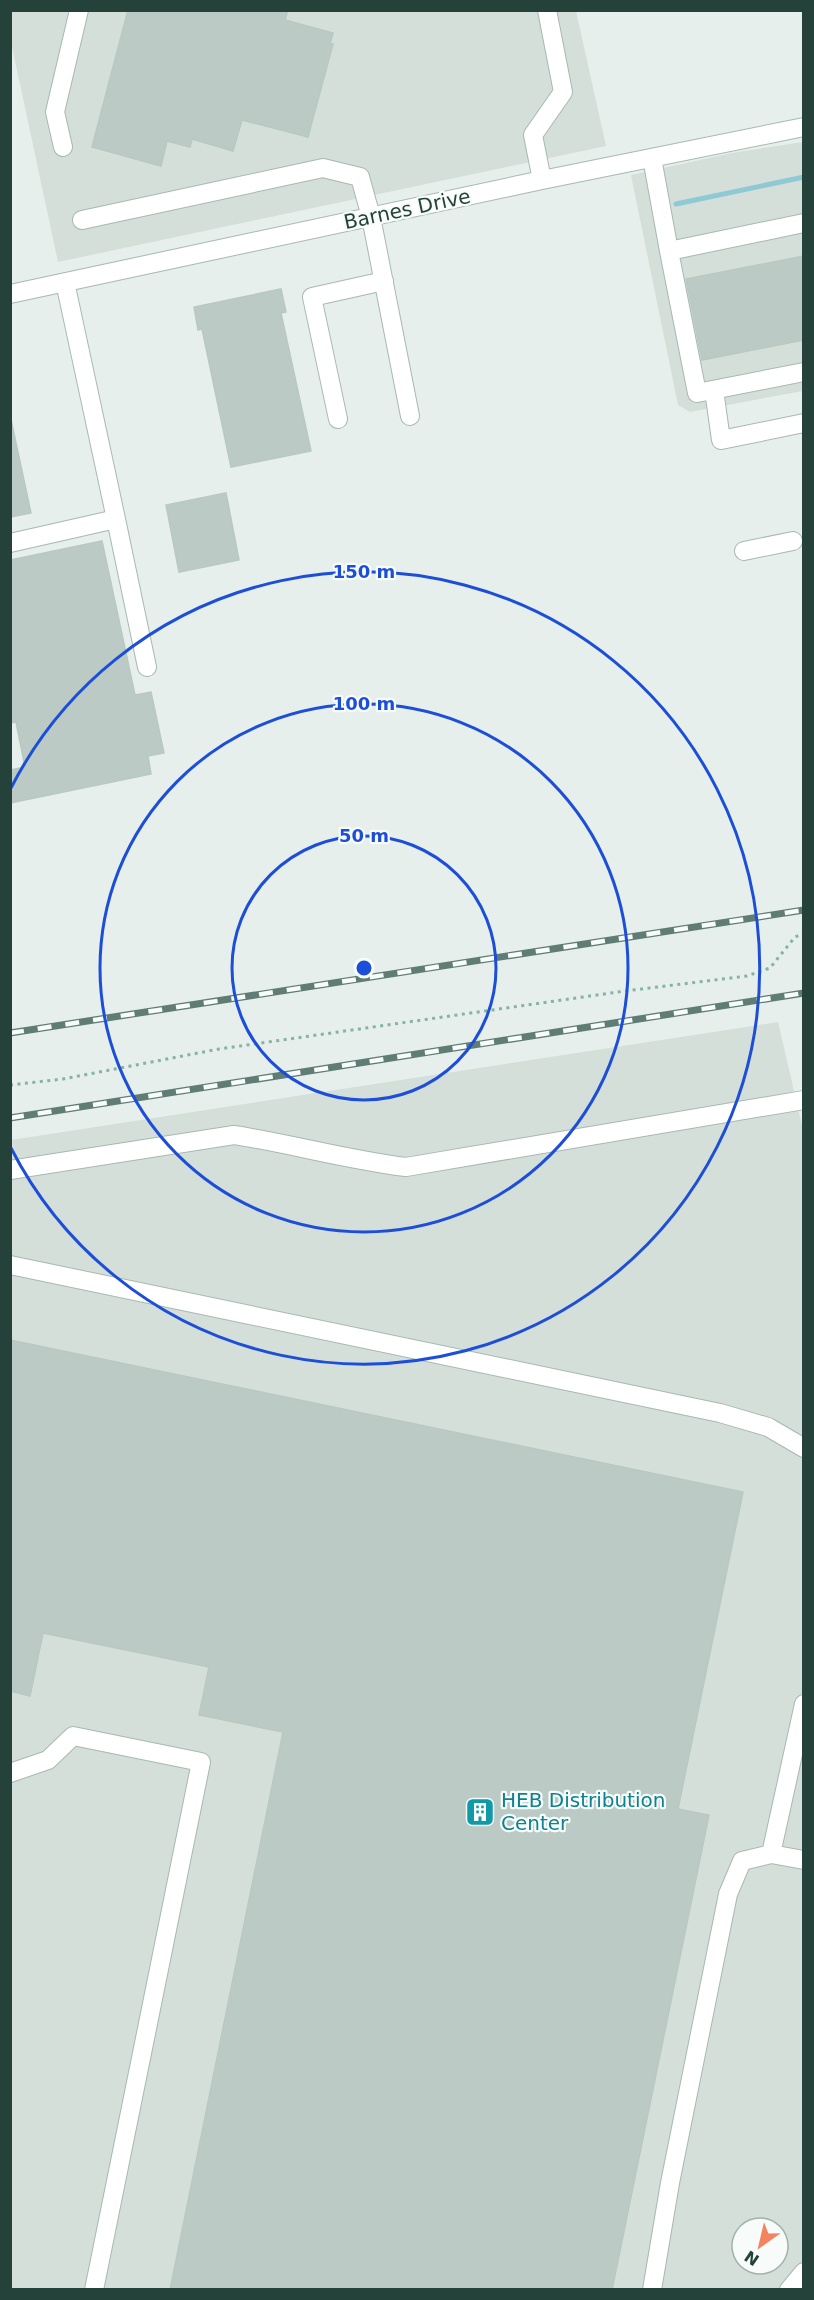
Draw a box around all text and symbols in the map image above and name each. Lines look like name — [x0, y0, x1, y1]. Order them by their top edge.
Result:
street label: Barnes Drive — [341, 184, 473, 234]
text: 150 m — [333, 561, 395, 582]
text: 100 m — [333, 693, 395, 714]
text: 50 m — [339, 825, 389, 846]
centre of rings — [354, 958, 374, 978]
place label: HEB Distribution Center — [501, 1788, 665, 1835]
building icon: HEB Distribution Center — [464, 1796, 496, 1828]
north arrow — [730, 2216, 790, 2276]
text: N — [741, 2246, 763, 2270]

